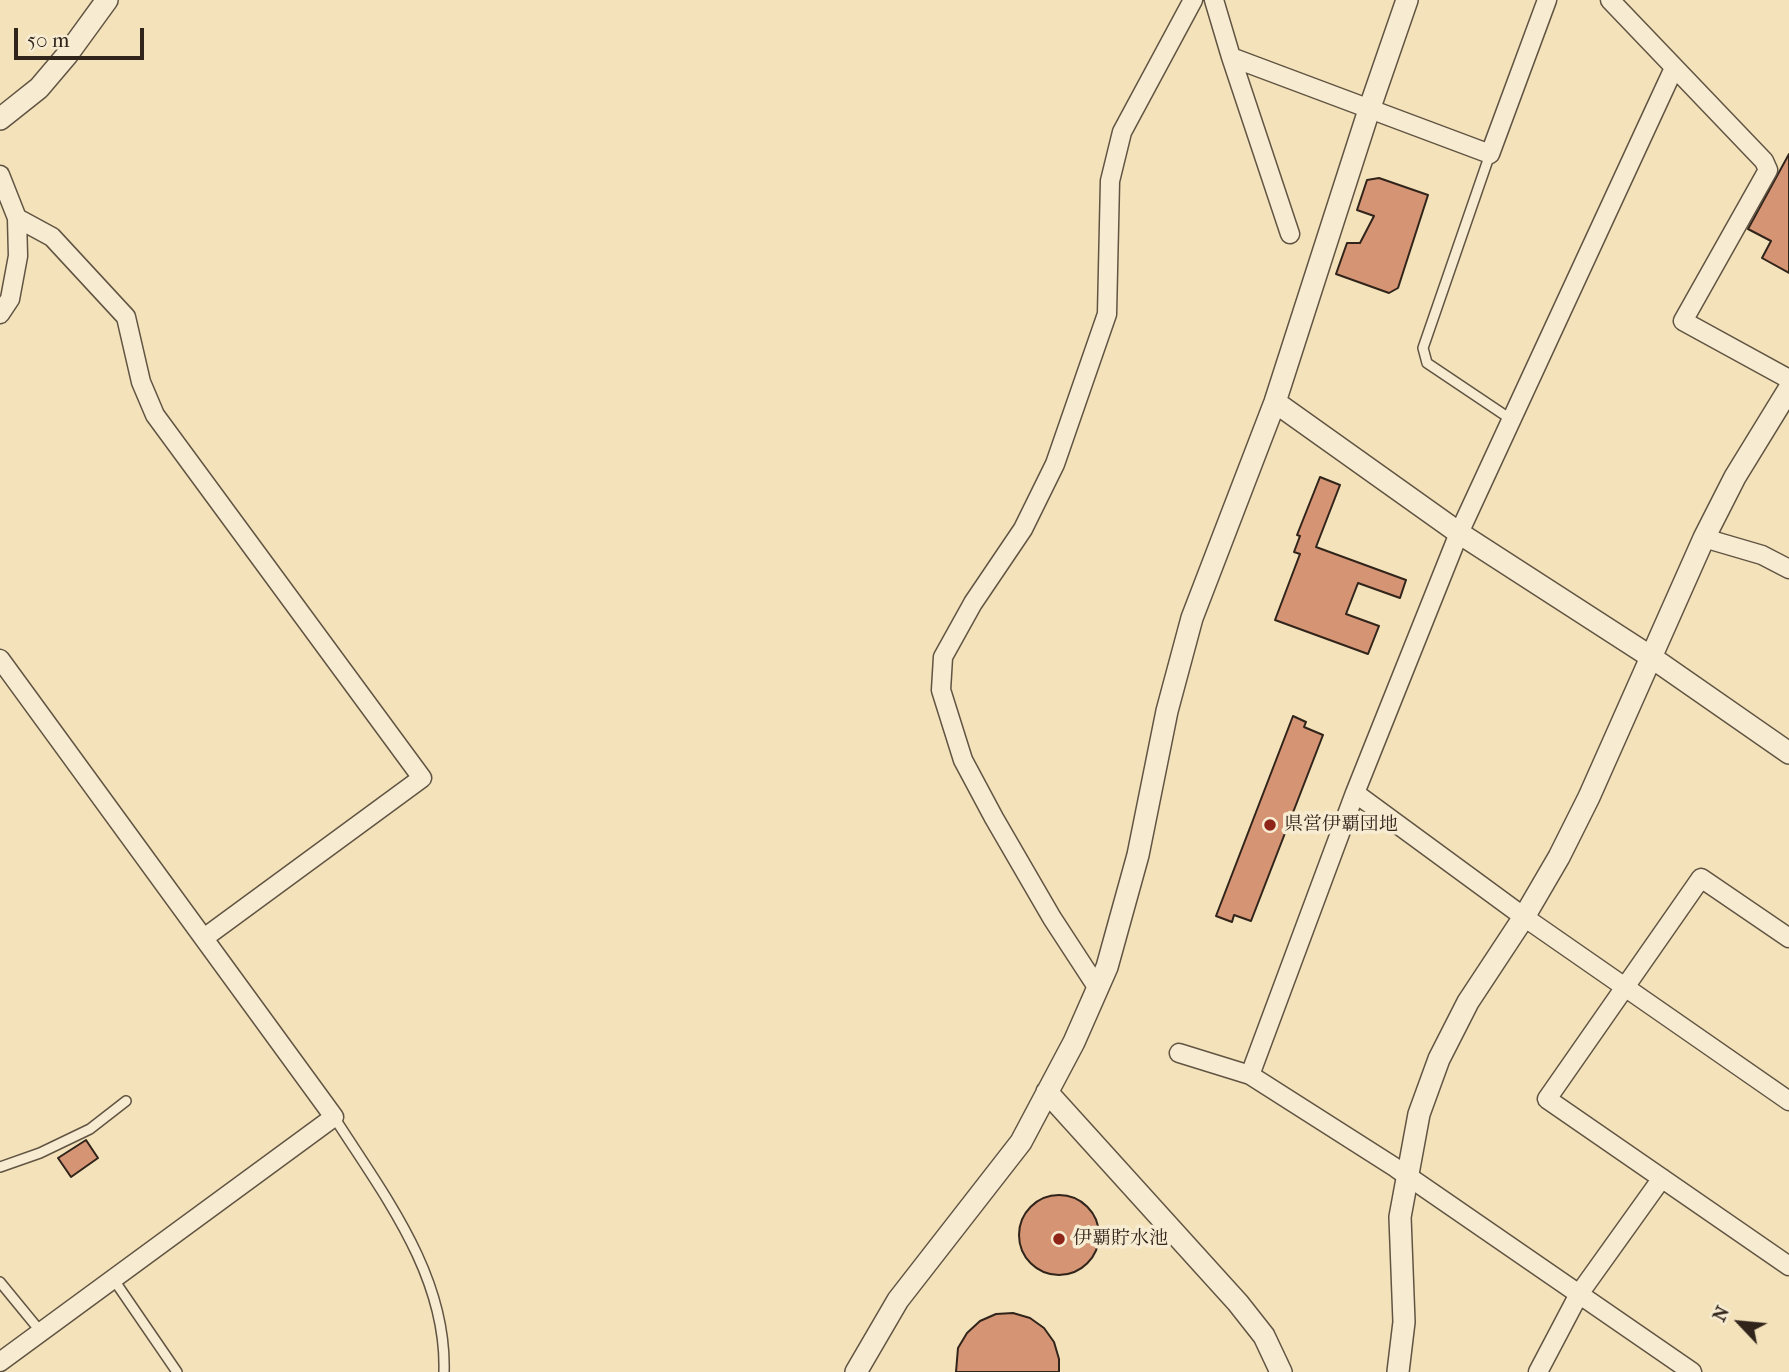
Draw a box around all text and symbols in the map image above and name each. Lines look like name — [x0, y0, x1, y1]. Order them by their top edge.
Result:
scale bar — [18, 14, 147, 58]
text: 50 m — [27, 28, 70, 52]
place label: 県営伊覇団地 — [1284, 814, 1398, 836]
marker: 県営伊覇団地 — [1262, 817, 1278, 833]
place label: 伊覇貯水池 — [1073, 1228, 1168, 1250]
marker: 伊覇貯水池 — [1051, 1231, 1067, 1247]
north arrow — [1705, 1288, 1775, 1358]
text: N — [1708, 1302, 1734, 1325]

